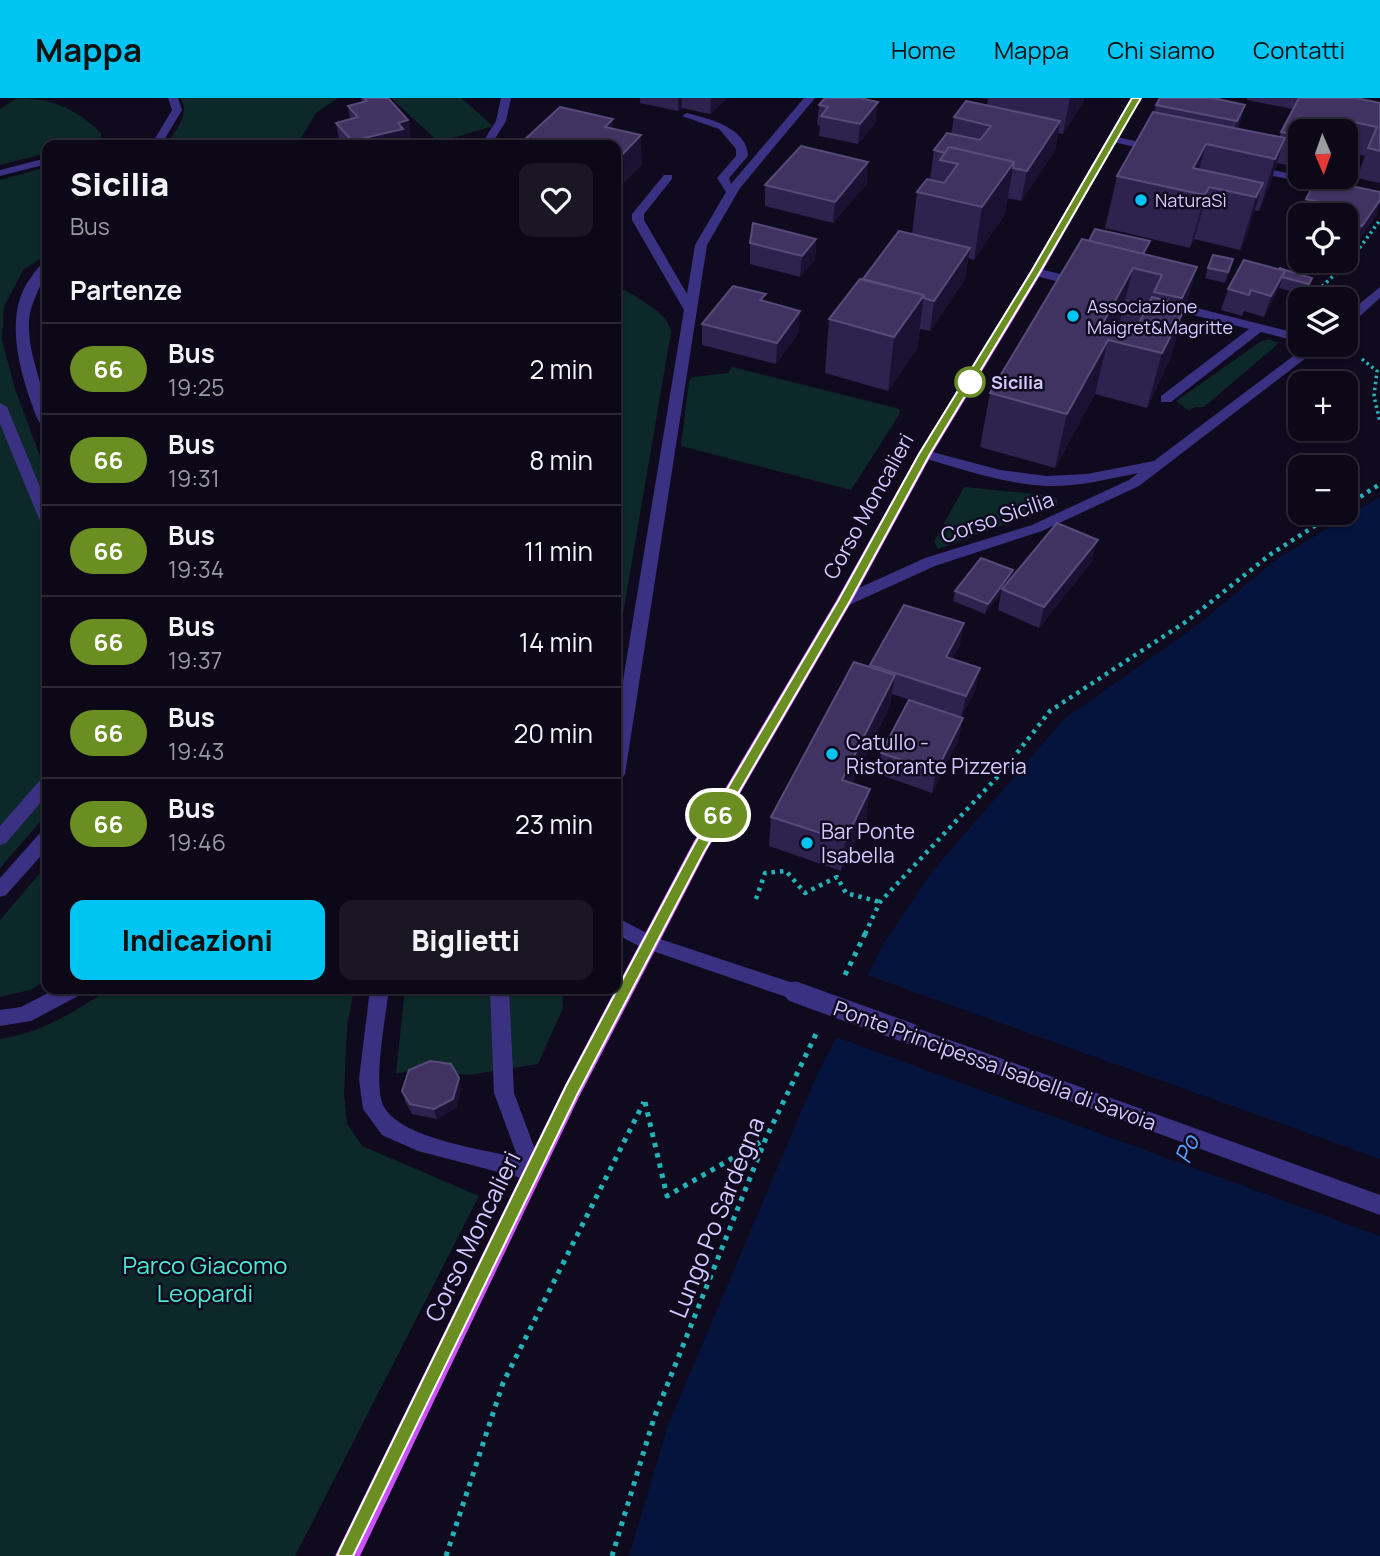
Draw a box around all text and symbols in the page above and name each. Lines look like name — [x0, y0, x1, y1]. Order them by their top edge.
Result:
text: Mappa — [35, 27, 142, 72]
text: Home — [891, 33, 956, 66]
text: Mappa — [994, 33, 1069, 66]
text: Chi siamo — [1107, 33, 1215, 66]
text: Contatti — [1253, 33, 1345, 66]
north arrow — [1288, 119, 1358, 189]
map controls — [1288, 119, 1358, 525]
text: Sicilia — [70, 161, 169, 206]
button: heart — [519, 163, 593, 237]
place label: NaturaSì — [1155, 188, 1227, 212]
marker: NaturaSì — [1133, 192, 1149, 208]
button: locate — [1288, 203, 1358, 273]
text: Bus — [70, 210, 110, 242]
text: Partenze — [70, 272, 182, 308]
button: layers — [1288, 287, 1358, 357]
place label: Associazione Maigret&Magritte — [1087, 294, 1233, 339]
marker: Associazione Maigret&Magritte — [1065, 308, 1081, 324]
text: Bus — [168, 335, 215, 371]
text: 2 min — [529, 351, 593, 387]
text: 66 — [94, 352, 123, 385]
marker: Sicilia — [955, 367, 985, 397]
place label: Sicilia — [991, 370, 1044, 394]
text: 19:25 — [168, 371, 225, 403]
button: + — [1288, 371, 1358, 441]
text: Bus — [168, 426, 215, 462]
street label: Corso Moncalieri — [816, 428, 920, 584]
text: 8 min — [529, 442, 593, 478]
text: 66 — [94, 443, 123, 476]
button: − — [1288, 455, 1358, 525]
text: 19:31 — [168, 462, 220, 494]
street label: Corso Sicilia — [937, 485, 1057, 549]
text: Bus — [168, 517, 215, 553]
text: 11 min — [524, 533, 593, 569]
text: 66 — [94, 534, 123, 567]
text: 19:34 — [168, 553, 224, 585]
text: Bus — [168, 608, 215, 644]
text: 14 min — [519, 624, 593, 660]
text: 66 — [94, 625, 123, 658]
text: 19:37 — [168, 644, 222, 676]
text: Bus — [168, 699, 215, 735]
text: 20 min — [514, 715, 593, 751]
text: 66 — [94, 716, 123, 749]
place label: Catullo - Ristorante Pizzeria — [846, 728, 1027, 780]
text: 19:43 — [168, 735, 224, 767]
marker: Catullo - Ristorante Pizzeria — [824, 746, 840, 762]
text: Bus — [168, 790, 215, 826]
line badge: 66 — [686, 792, 750, 838]
text: 66 — [703, 798, 733, 831]
text: 23 min — [515, 806, 593, 842]
text: 66 — [94, 807, 123, 840]
place label: Bar Ponte Isabella — [821, 817, 915, 869]
text: 19:46 — [168, 826, 226, 858]
marker: Bar Ponte Isabella — [799, 835, 815, 851]
button: Indicazioni — [70, 900, 325, 980]
button: Biglietti — [339, 900, 593, 980]
street label: Ponte Principessa Isabella di Savoia — [830, 993, 1160, 1137]
street label: Lungo Po Sardegna — [661, 1112, 771, 1322]
water label: Po — [1166, 1129, 1206, 1168]
street label: Corso Moncalieri — [416, 1145, 528, 1327]
park label: Parco Giacomo Leopardi — [122, 1248, 288, 1309]

